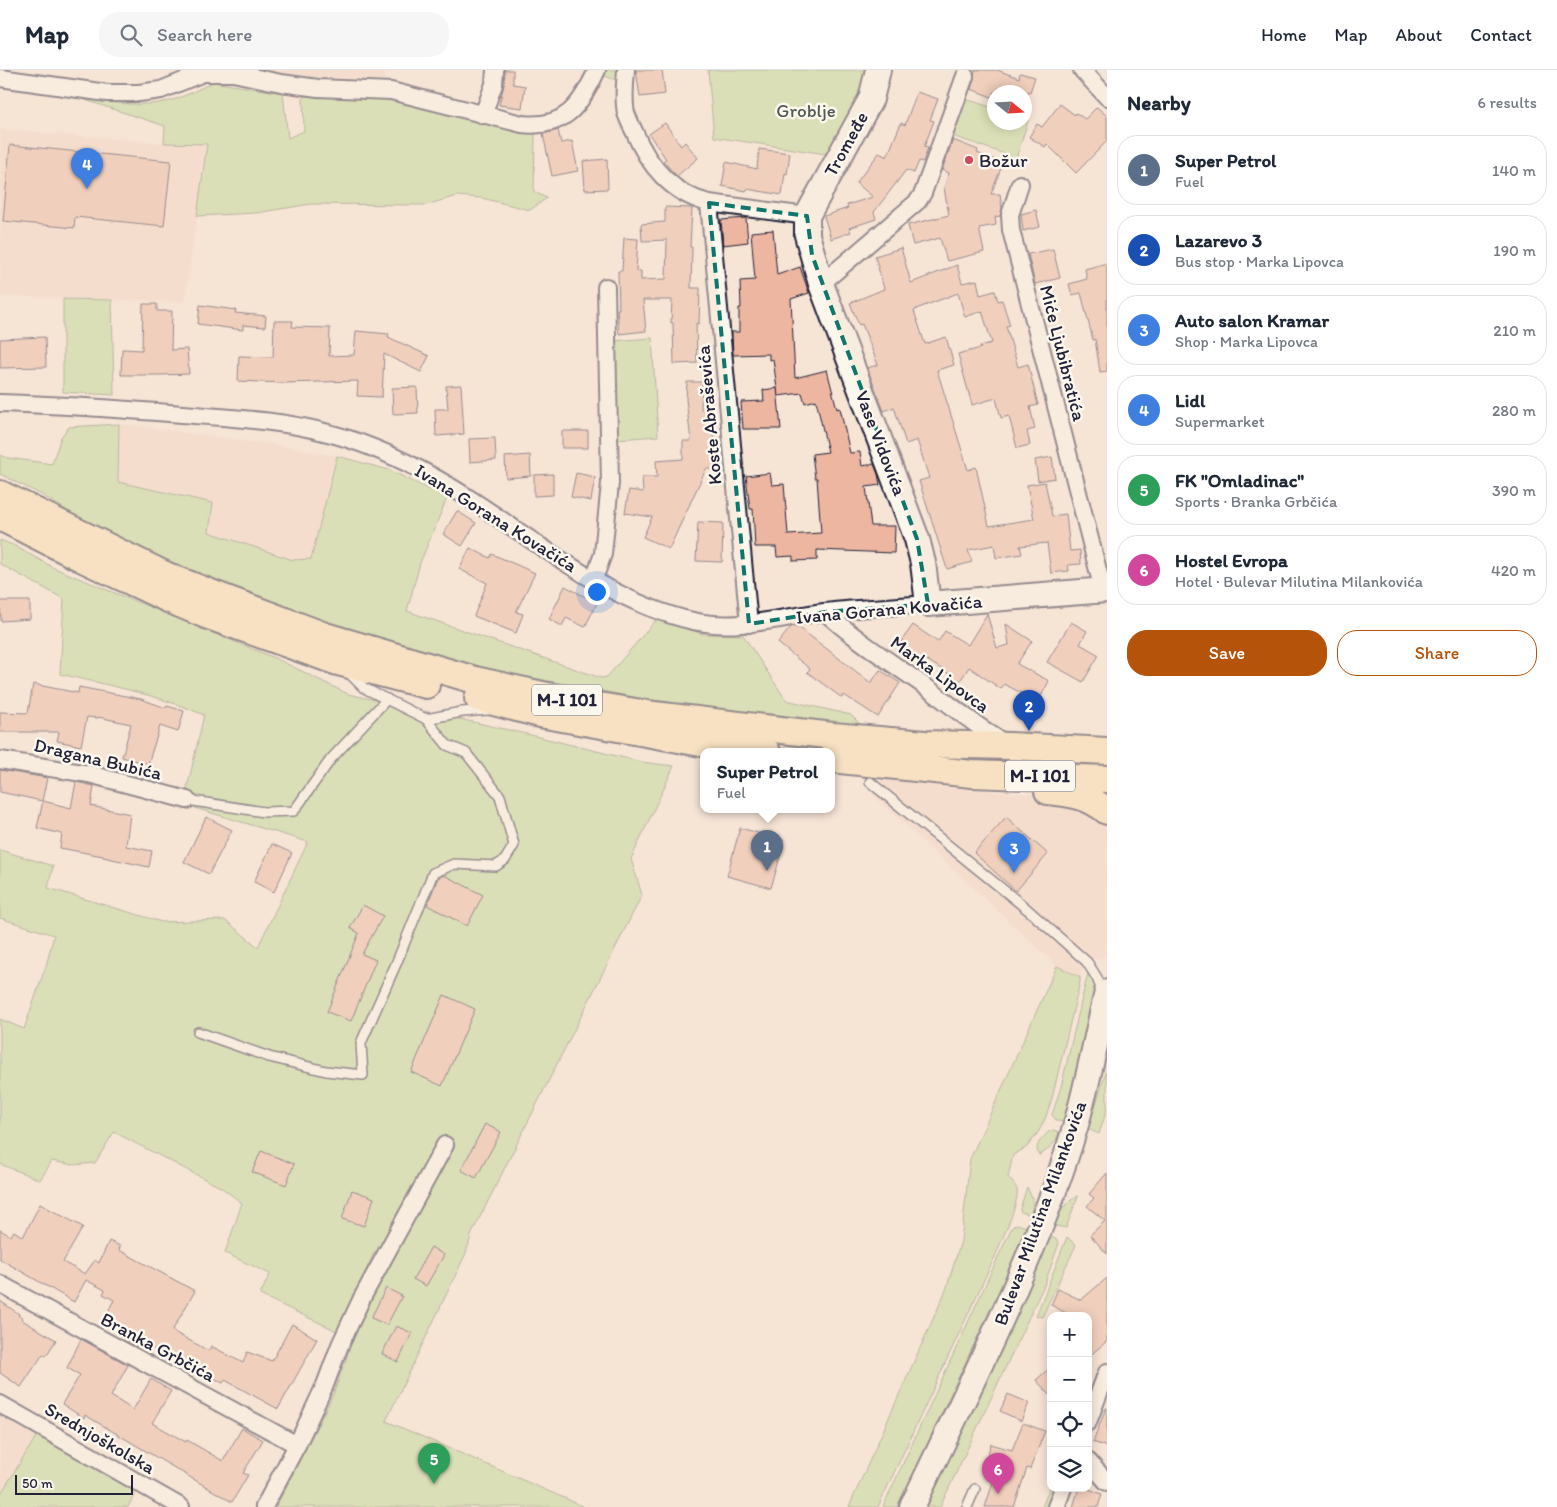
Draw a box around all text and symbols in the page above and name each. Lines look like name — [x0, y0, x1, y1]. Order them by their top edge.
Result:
search box — [99, 12, 449, 57]
text: Map — [25, 20, 69, 49]
icon: search — [117, 21, 145, 49]
text: Search here — [157, 23, 252, 46]
text: Home — [1261, 24, 1307, 46]
text: Map — [1335, 24, 1368, 46]
text: About — [1396, 24, 1442, 46]
text: Contact — [1470, 24, 1532, 46]
north arrow — [987, 85, 1032, 130]
text: Nearby — [1127, 90, 1191, 115]
text: 6 results — [1477, 93, 1537, 112]
park label: Groblje — [776, 99, 836, 122]
street label: Tromeđe — [819, 108, 873, 180]
pin: 4 — [71, 148, 103, 189]
place label: Božur — [979, 149, 1028, 172]
text: Super Petrol — [1175, 149, 1277, 172]
marker: Božur — [963, 154, 975, 166]
text: 1 — [1140, 161, 1148, 180]
text: 140 m — [1492, 161, 1536, 180]
text: Fuel — [1175, 172, 1204, 191]
text: Lazarevo 3 — [1175, 229, 1262, 252]
text: 2 — [1140, 241, 1148, 260]
text: 190 m — [1493, 241, 1536, 260]
text: Bus stop · Marka Lipovca — [1175, 252, 1344, 271]
street label: Miće Ljubibratića — [1035, 283, 1091, 423]
text: Auto salon Kramar — [1175, 309, 1329, 332]
text: 3 — [1140, 321, 1148, 340]
text: 210 m — [1493, 321, 1536, 340]
text: Shop · Marka Lipovca — [1175, 332, 1318, 351]
street label: Koste Abraševića — [691, 344, 727, 486]
street label: Vase Vidovića — [850, 387, 912, 499]
text: Lidl — [1175, 389, 1205, 412]
text: 4 — [1139, 401, 1149, 420]
text: 280 m — [1492, 401, 1536, 420]
text: Supermarket — [1175, 412, 1265, 431]
street label: Ivana Gorana Kovačića — [411, 459, 582, 577]
text: FK "Omladinac" — [1175, 469, 1304, 492]
text: 5 — [1140, 481, 1148, 500]
text: 390 m — [1492, 481, 1536, 500]
text: Sports · Branka Grbčića — [1175, 492, 1337, 511]
text: Hostel Evropa — [1175, 549, 1288, 572]
text: 6 — [1140, 561, 1148, 580]
text: 420 m — [1491, 561, 1536, 580]
text: Hotel · Bulevar Milutina Milankovića — [1175, 572, 1423, 591]
your location — [584, 579, 610, 605]
street label: Ivana Gorana Kovačića — [795, 589, 983, 629]
street label: Marka Lipovca — [886, 630, 994, 718]
button: Save — [1127, 630, 1327, 676]
button: Share — [1337, 630, 1537, 676]
road number: M-I 101 — [532, 684, 602, 716]
pin: 2 — [1013, 690, 1045, 731]
street label: Dragana Bubića — [32, 733, 164, 785]
popup — [700, 748, 835, 813]
text: Super Petrol — [717, 760, 818, 783]
road number: M-I 101 — [1005, 760, 1075, 791]
text: Fuel — [717, 783, 746, 802]
pin: 1 — [751, 830, 783, 871]
pin: 3 — [998, 832, 1030, 873]
street label: Bulevar Milutina Milankovića — [989, 1097, 1091, 1328]
street label: Branka Grbčića — [97, 1307, 219, 1387]
map controls — [1047, 1312, 1092, 1492]
button: + — [1047, 1312, 1092, 1357]
button: − — [1047, 1357, 1092, 1402]
street label: Srednjoškolska — [41, 1397, 159, 1479]
button: locate — [1047, 1402, 1092, 1447]
pin: 5 — [418, 1443, 450, 1484]
button: layers — [1047, 1447, 1092, 1492]
pin: 6 — [982, 1453, 1014, 1494]
scale bar — [15, 1472, 132, 1495]
text: 50 m — [22, 1475, 53, 1492]

